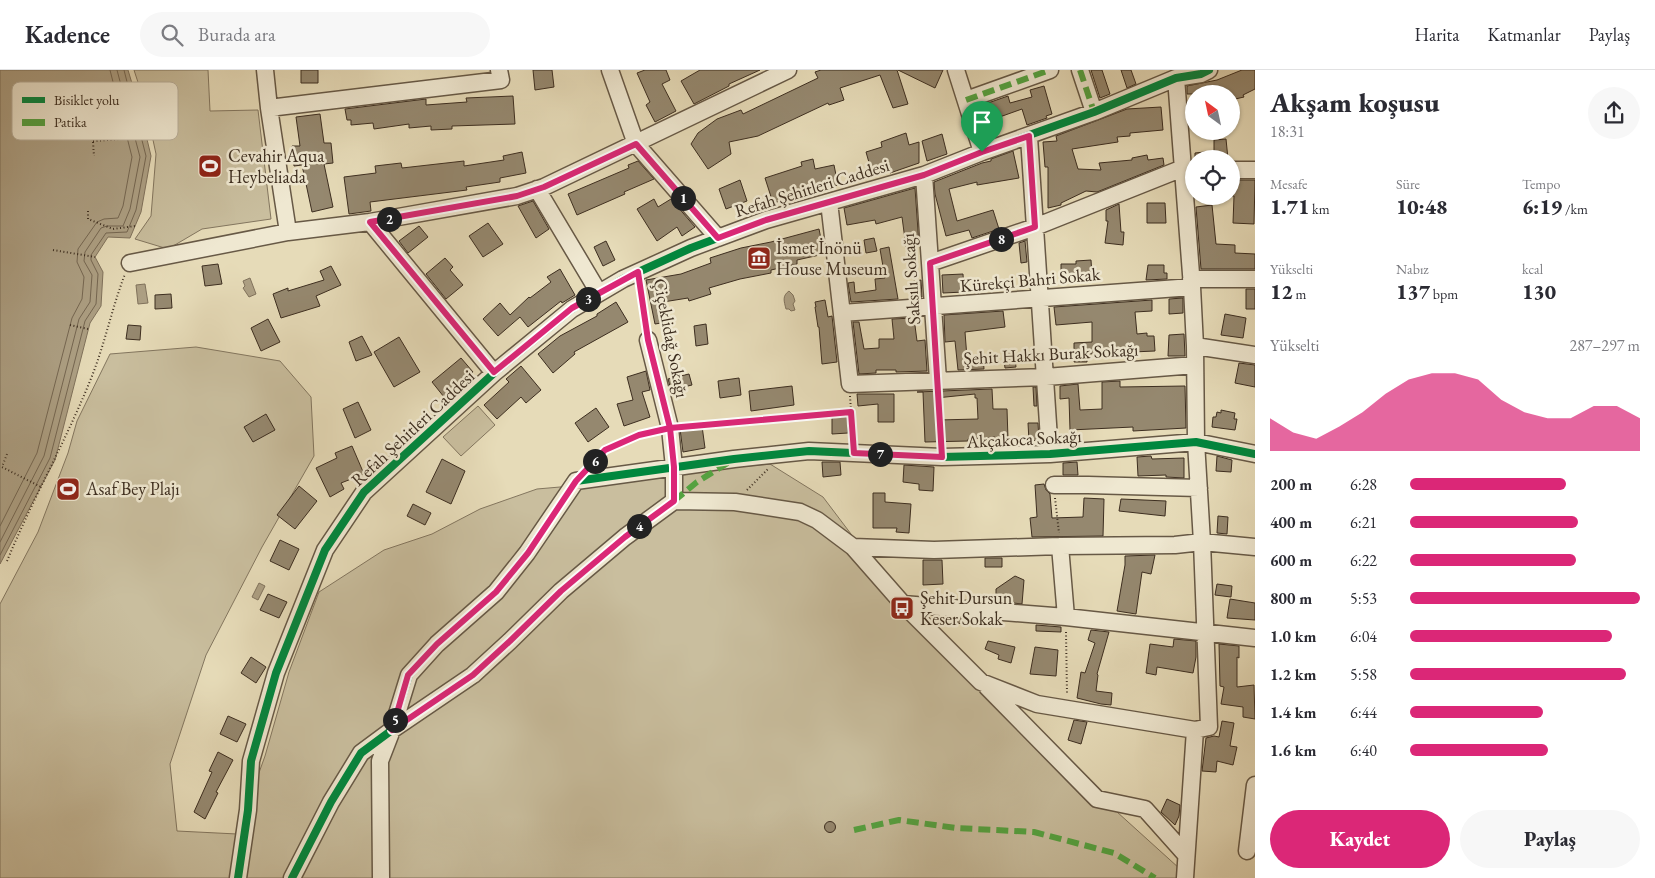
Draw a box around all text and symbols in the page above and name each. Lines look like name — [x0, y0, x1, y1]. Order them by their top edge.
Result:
search box — [140, 12, 490, 57]
text: Kadence — [25, 19, 110, 50]
icon: search — [158, 21, 186, 49]
text: Burada ara — [198, 22, 276, 47]
text: Harita — [1414, 23, 1459, 46]
text: Katmanlar — [1487, 23, 1561, 46]
text: Paylaş — [1589, 23, 1630, 46]
legend — [12, 82, 178, 140]
text: Akşam koşusu — [1270, 84, 1440, 120]
north arrow — [1185, 85, 1240, 140]
map controls — [1185, 85, 1240, 205]
button: share — [1588, 87, 1640, 139]
text: Bisiklet yolu — [54, 91, 120, 109]
pin — [961, 101, 1003, 152]
icon: arrive — [968, 108, 996, 136]
text: Patika — [54, 113, 87, 131]
text: 18:31 — [1270, 121, 1305, 142]
place label: Cevahir Aqua Heybeliada — [228, 144, 325, 188]
button: locate — [1185, 150, 1240, 205]
sports icon: Cevahir Aqua Heybeliada — [197, 153, 223, 179]
street label: Refah Şehitleri Caddesi — [732, 153, 893, 222]
text: Mesafe — [1270, 175, 1307, 193]
text: Süre — [1396, 175, 1420, 193]
text: Tempo — [1522, 175, 1560, 193]
pin: 1 — [670, 186, 696, 210]
text: 1 — [680, 189, 687, 207]
text: 1.71 — [1270, 193, 1309, 220]
text: 10:48 — [1396, 193, 1447, 220]
text: 6:19 — [1522, 193, 1562, 220]
text: km — [1309, 200, 1330, 218]
text: /km — [1562, 200, 1588, 218]
pin: 2 — [376, 206, 402, 232]
text: 2 — [386, 210, 393, 228]
pin: 8 — [988, 226, 1014, 252]
text: 8 — [998, 230, 1005, 248]
street label: Saksılı Sokağı — [896, 232, 925, 325]
place label: İsmet İnönü House Museum — [776, 236, 887, 280]
museum icon: İsmet İnönü House Museum — [746, 245, 772, 271]
text: Yükselti — [1270, 260, 1313, 278]
text: Nabız — [1396, 260, 1429, 278]
text: kcal — [1522, 260, 1543, 278]
street label: Kürekçi Bahri Sokak — [959, 262, 1102, 297]
street label: Çiçeklidağ Sokağı — [649, 276, 694, 400]
text: 12 — [1270, 278, 1293, 305]
text: 137 — [1396, 278, 1430, 305]
text: 130 — [1522, 278, 1556, 305]
text: m — [1293, 285, 1306, 303]
text: bpm — [1430, 285, 1458, 303]
pin: 3 — [576, 286, 600, 312]
text: 3 — [585, 290, 592, 308]
text: Yükselti — [1270, 335, 1319, 356]
text: 287–297 m — [1569, 335, 1640, 356]
street label: Şehit Hakkı Burak Sokağı — [963, 337, 1140, 370]
street label: Refah Şehitleri Caddesi — [346, 364, 480, 491]
street label: Akçakoca Sokağı — [965, 424, 1083, 453]
pin: 7 — [868, 442, 892, 466]
text: 7 — [877, 445, 884, 463]
pin: 6 — [582, 448, 608, 474]
text: 6 — [592, 452, 599, 470]
text: 200 m — [1270, 474, 1312, 495]
text: 6:28 — [1350, 474, 1377, 495]
sports icon: Asaf Bey Plajı — [55, 476, 81, 502]
place label: Asaf Bey Plajı — [85, 477, 180, 500]
text: 400 m — [1270, 512, 1312, 533]
text: 6:21 — [1350, 512, 1377, 533]
pin: 4 — [626, 514, 652, 538]
text: 4 — [636, 517, 643, 535]
text: 600 m — [1270, 550, 1312, 571]
text: 6:22 — [1350, 550, 1377, 571]
place label: Şehit Dursun Keser Sokak — [920, 586, 1013, 630]
text: 800 m — [1270, 588, 1312, 609]
text: 5:53 — [1350, 588, 1377, 609]
bus stop icon: Şehit Dursun Keser Sokak — [889, 595, 915, 621]
text: 1.0 km — [1270, 626, 1316, 647]
text: 6:04 — [1350, 626, 1377, 647]
text: 1.2 km — [1270, 664, 1316, 685]
text: 5:58 — [1350, 664, 1377, 685]
text: 1.4 km — [1270, 702, 1316, 723]
text: 6:44 — [1350, 702, 1377, 723]
pin: 5 — [382, 708, 408, 732]
text: 5 — [392, 711, 399, 729]
text: 1.6 km — [1270, 740, 1316, 761]
text: 6:40 — [1350, 740, 1377, 761]
button: Kaydet — [1270, 810, 1450, 868]
button: Paylaş — [1460, 810, 1640, 868]

